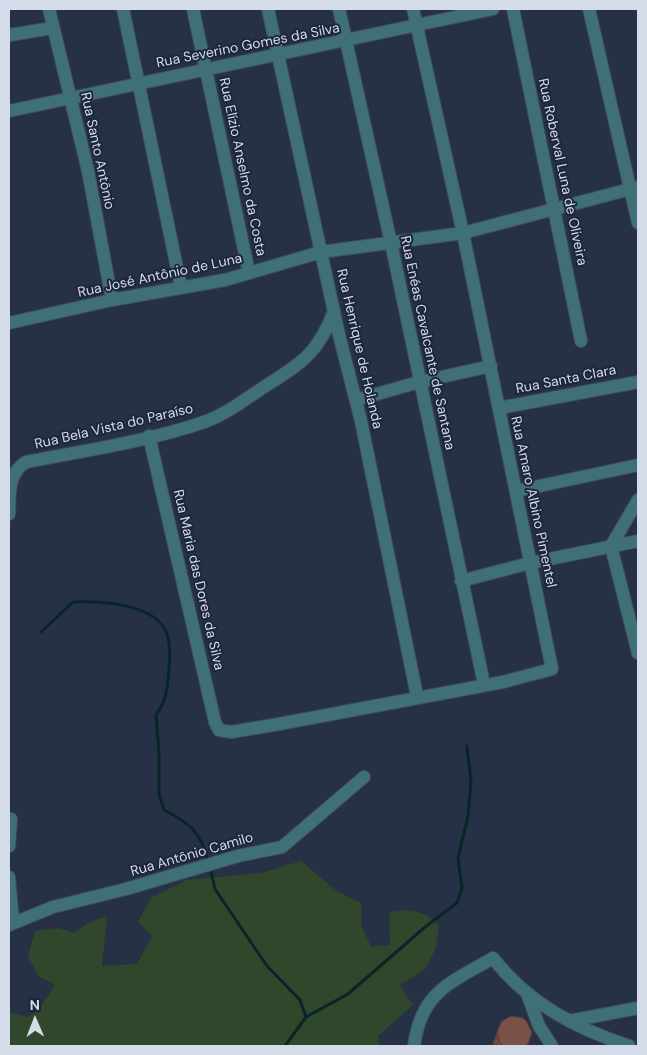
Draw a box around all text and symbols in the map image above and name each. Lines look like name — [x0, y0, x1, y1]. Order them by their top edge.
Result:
street label: Rua Severino Gomes da Silva — [155, 20, 341, 72]
street label: Rua Elízio Anselmo da Costa — [215, 76, 269, 258]
street label: Rua Roberval Luna de Oliveira — [534, 77, 590, 267]
street label: Rua Santo Antônio — [76, 91, 118, 211]
street label: Rua Enéas Cavalcante de Santana — [396, 234, 458, 452]
street label: Rua José Antônio de Luna — [76, 250, 244, 302]
street label: Rua Henrique de Holanda — [332, 267, 386, 431]
street label: Rua Santa Clara — [514, 362, 618, 398]
street label: Rua Bela Vista do Paraíso — [33, 401, 195, 453]
street label: Rua Amaro Albino Pimentel — [507, 415, 559, 589]
street label: Rua Maria das Dores da Silva — [169, 488, 227, 672]
street label: Rua Antônio Camilo — [129, 829, 255, 881]
north arrow — [10, 995, 60, 1045]
text: N — [29, 996, 40, 1014]

